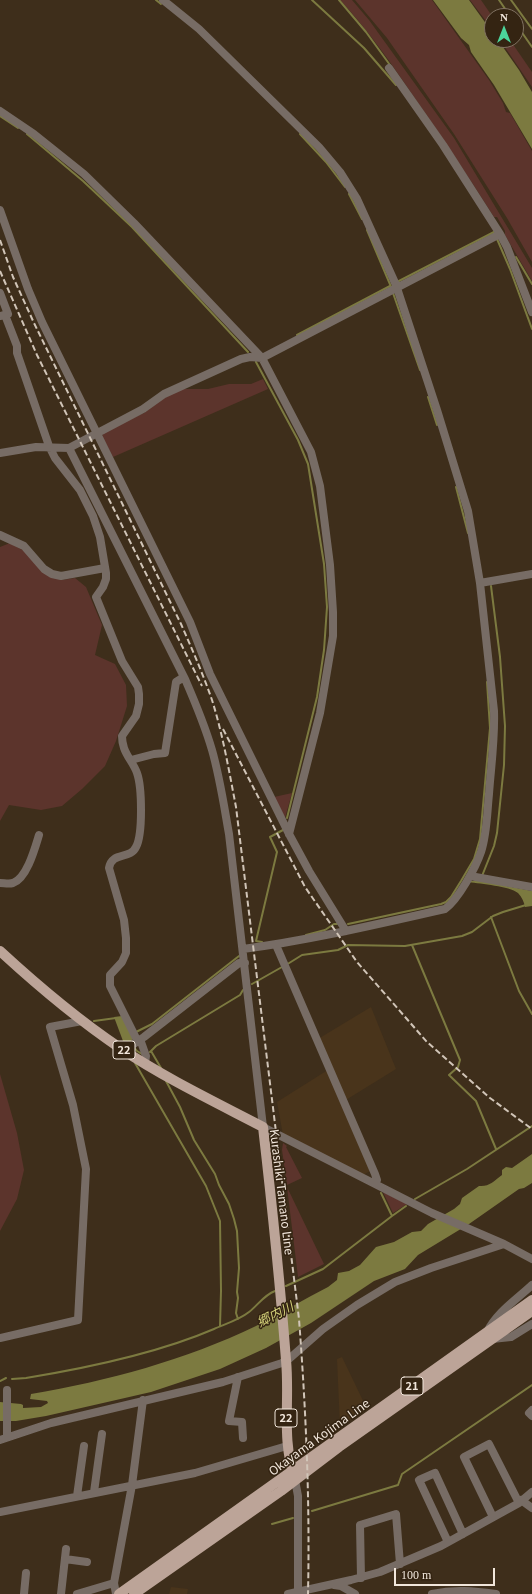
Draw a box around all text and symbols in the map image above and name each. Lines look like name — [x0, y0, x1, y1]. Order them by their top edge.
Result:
north arrow — [484, 8, 524, 48]
text: N — [500, 11, 508, 23]
road number: 22 — [113, 1041, 135, 1059]
street label: Kurashiki Tamano Line — [267, 1128, 297, 1256]
water label: 郷内川 — [254, 1298, 296, 1330]
road number: 21 — [401, 1377, 423, 1395]
street label: Okayama Kojima Line — [266, 1396, 372, 1478]
road number: 22 — [275, 1409, 297, 1427]
scale bar — [396, 1560, 497, 1586]
text: 100 m — [401, 1568, 431, 1582]

